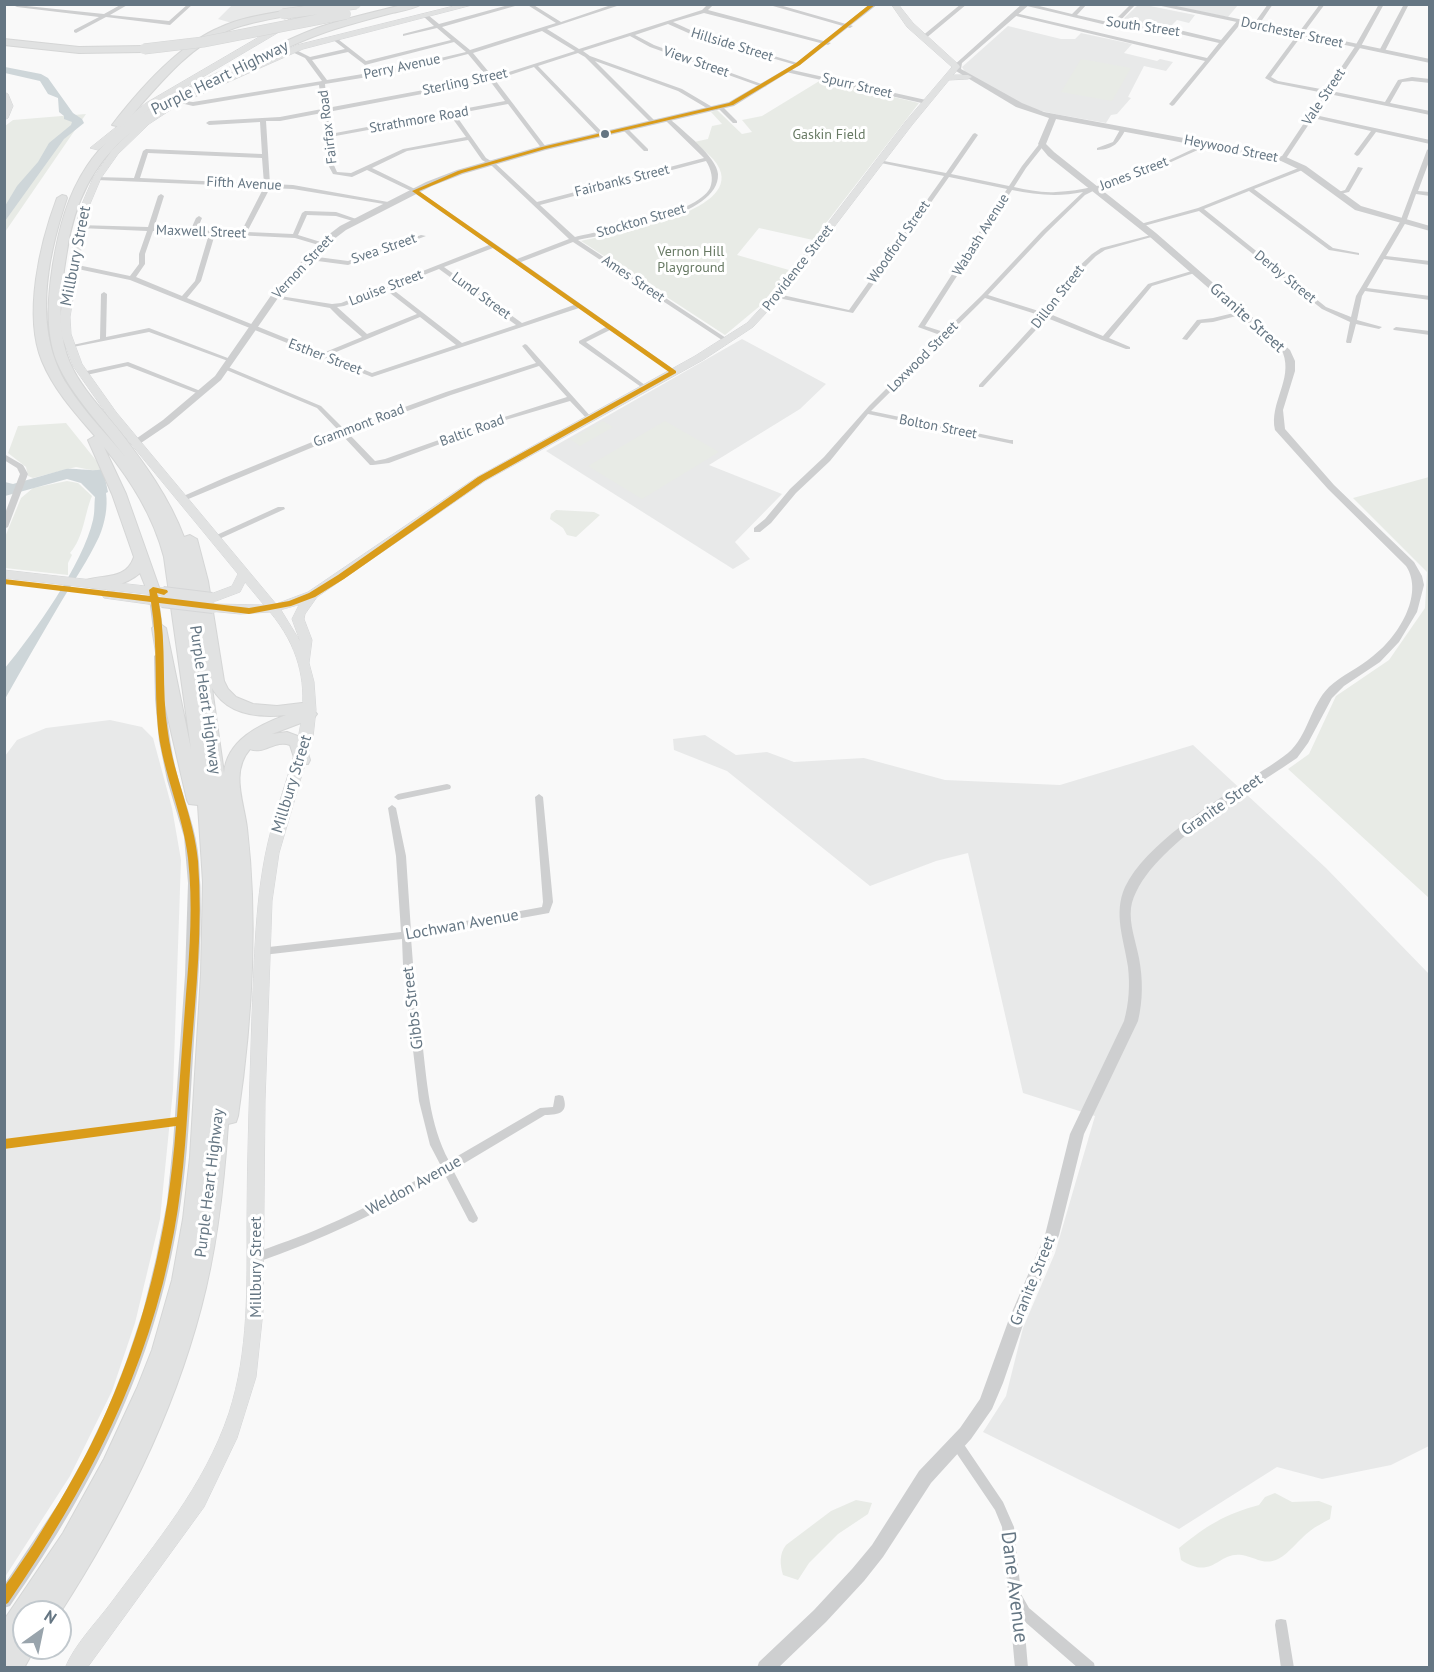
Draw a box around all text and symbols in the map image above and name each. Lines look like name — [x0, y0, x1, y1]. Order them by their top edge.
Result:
street label: South Street — [1105, 14, 1181, 40]
street label: Dorchester Street — [1239, 14, 1345, 52]
street label: Hillside Street — [689, 25, 775, 65]
street label: Purple Heart Highway — [148, 36, 292, 120]
street label: View Street — [661, 43, 731, 81]
street label: Perry Avenue — [362, 51, 442, 83]
street label: Sterling Street — [421, 65, 509, 99]
street label: Vale Street — [1299, 65, 1349, 129]
street label: Spurr Street — [820, 70, 894, 102]
street label: Fairfax Road — [315, 89, 341, 165]
street label: Strathmore Road — [368, 103, 470, 137]
park label: Gaskin Field — [793, 127, 865, 143]
unlabelled marker — [599, 128, 611, 140]
street label: Heywood Street — [1183, 132, 1279, 166]
street label: Jones Street — [1098, 153, 1170, 195]
street label: Fairbanks Street — [573, 161, 671, 201]
street label: Fifth Avenue — [206, 174, 282, 194]
street label: Wabash Avenue — [949, 191, 1013, 279]
street label: Woodford Street — [864, 197, 934, 287]
street label: Stockton Street — [595, 200, 687, 242]
street label: Millbury Street — [57, 204, 95, 308]
street label: Maxwell Street — [156, 222, 246, 242]
street label: Providence Street — [759, 222, 837, 314]
street label: Svea Street — [349, 230, 419, 268]
street label: Vernon Street — [269, 232, 337, 302]
park label: Vernon Hill Playground — [657, 244, 725, 276]
street label: Derby Street — [1251, 247, 1319, 307]
street label: Ames Street — [598, 252, 668, 306]
street label: Dillon Street — [1028, 262, 1088, 332]
street label: Louise Street — [347, 266, 425, 310]
street label: Lund Street — [448, 269, 514, 323]
street label: Granite Street — [1205, 279, 1289, 357]
street label: Loxwood Street — [884, 318, 962, 396]
street label: Esther Street — [286, 335, 364, 379]
street label: Grammont Road — [311, 401, 407, 451]
street label: Bolton Street — [898, 411, 978, 443]
street label: Baltic Road — [437, 412, 507, 450]
street label: Purple Heart Highway — [185, 624, 225, 776]
street label: Millbury Street — [268, 733, 316, 835]
street label: Granite Street — [1178, 770, 1266, 840]
street label: Lochwan Avenue — [404, 906, 520, 944]
street label: Gibbs Street — [398, 966, 428, 1050]
street label: Purple Heart Highway — [191, 1107, 229, 1259]
street label: Weldon Avenue — [363, 1152, 465, 1220]
street label: Millbury Street — [246, 1216, 266, 1318]
street label: Granite Street — [1006, 1233, 1060, 1329]
street label: Dane Avenue — [995, 1530, 1033, 1644]
north arrow — [12, 1600, 72, 1660]
text: N — [41, 1605, 61, 1628]

